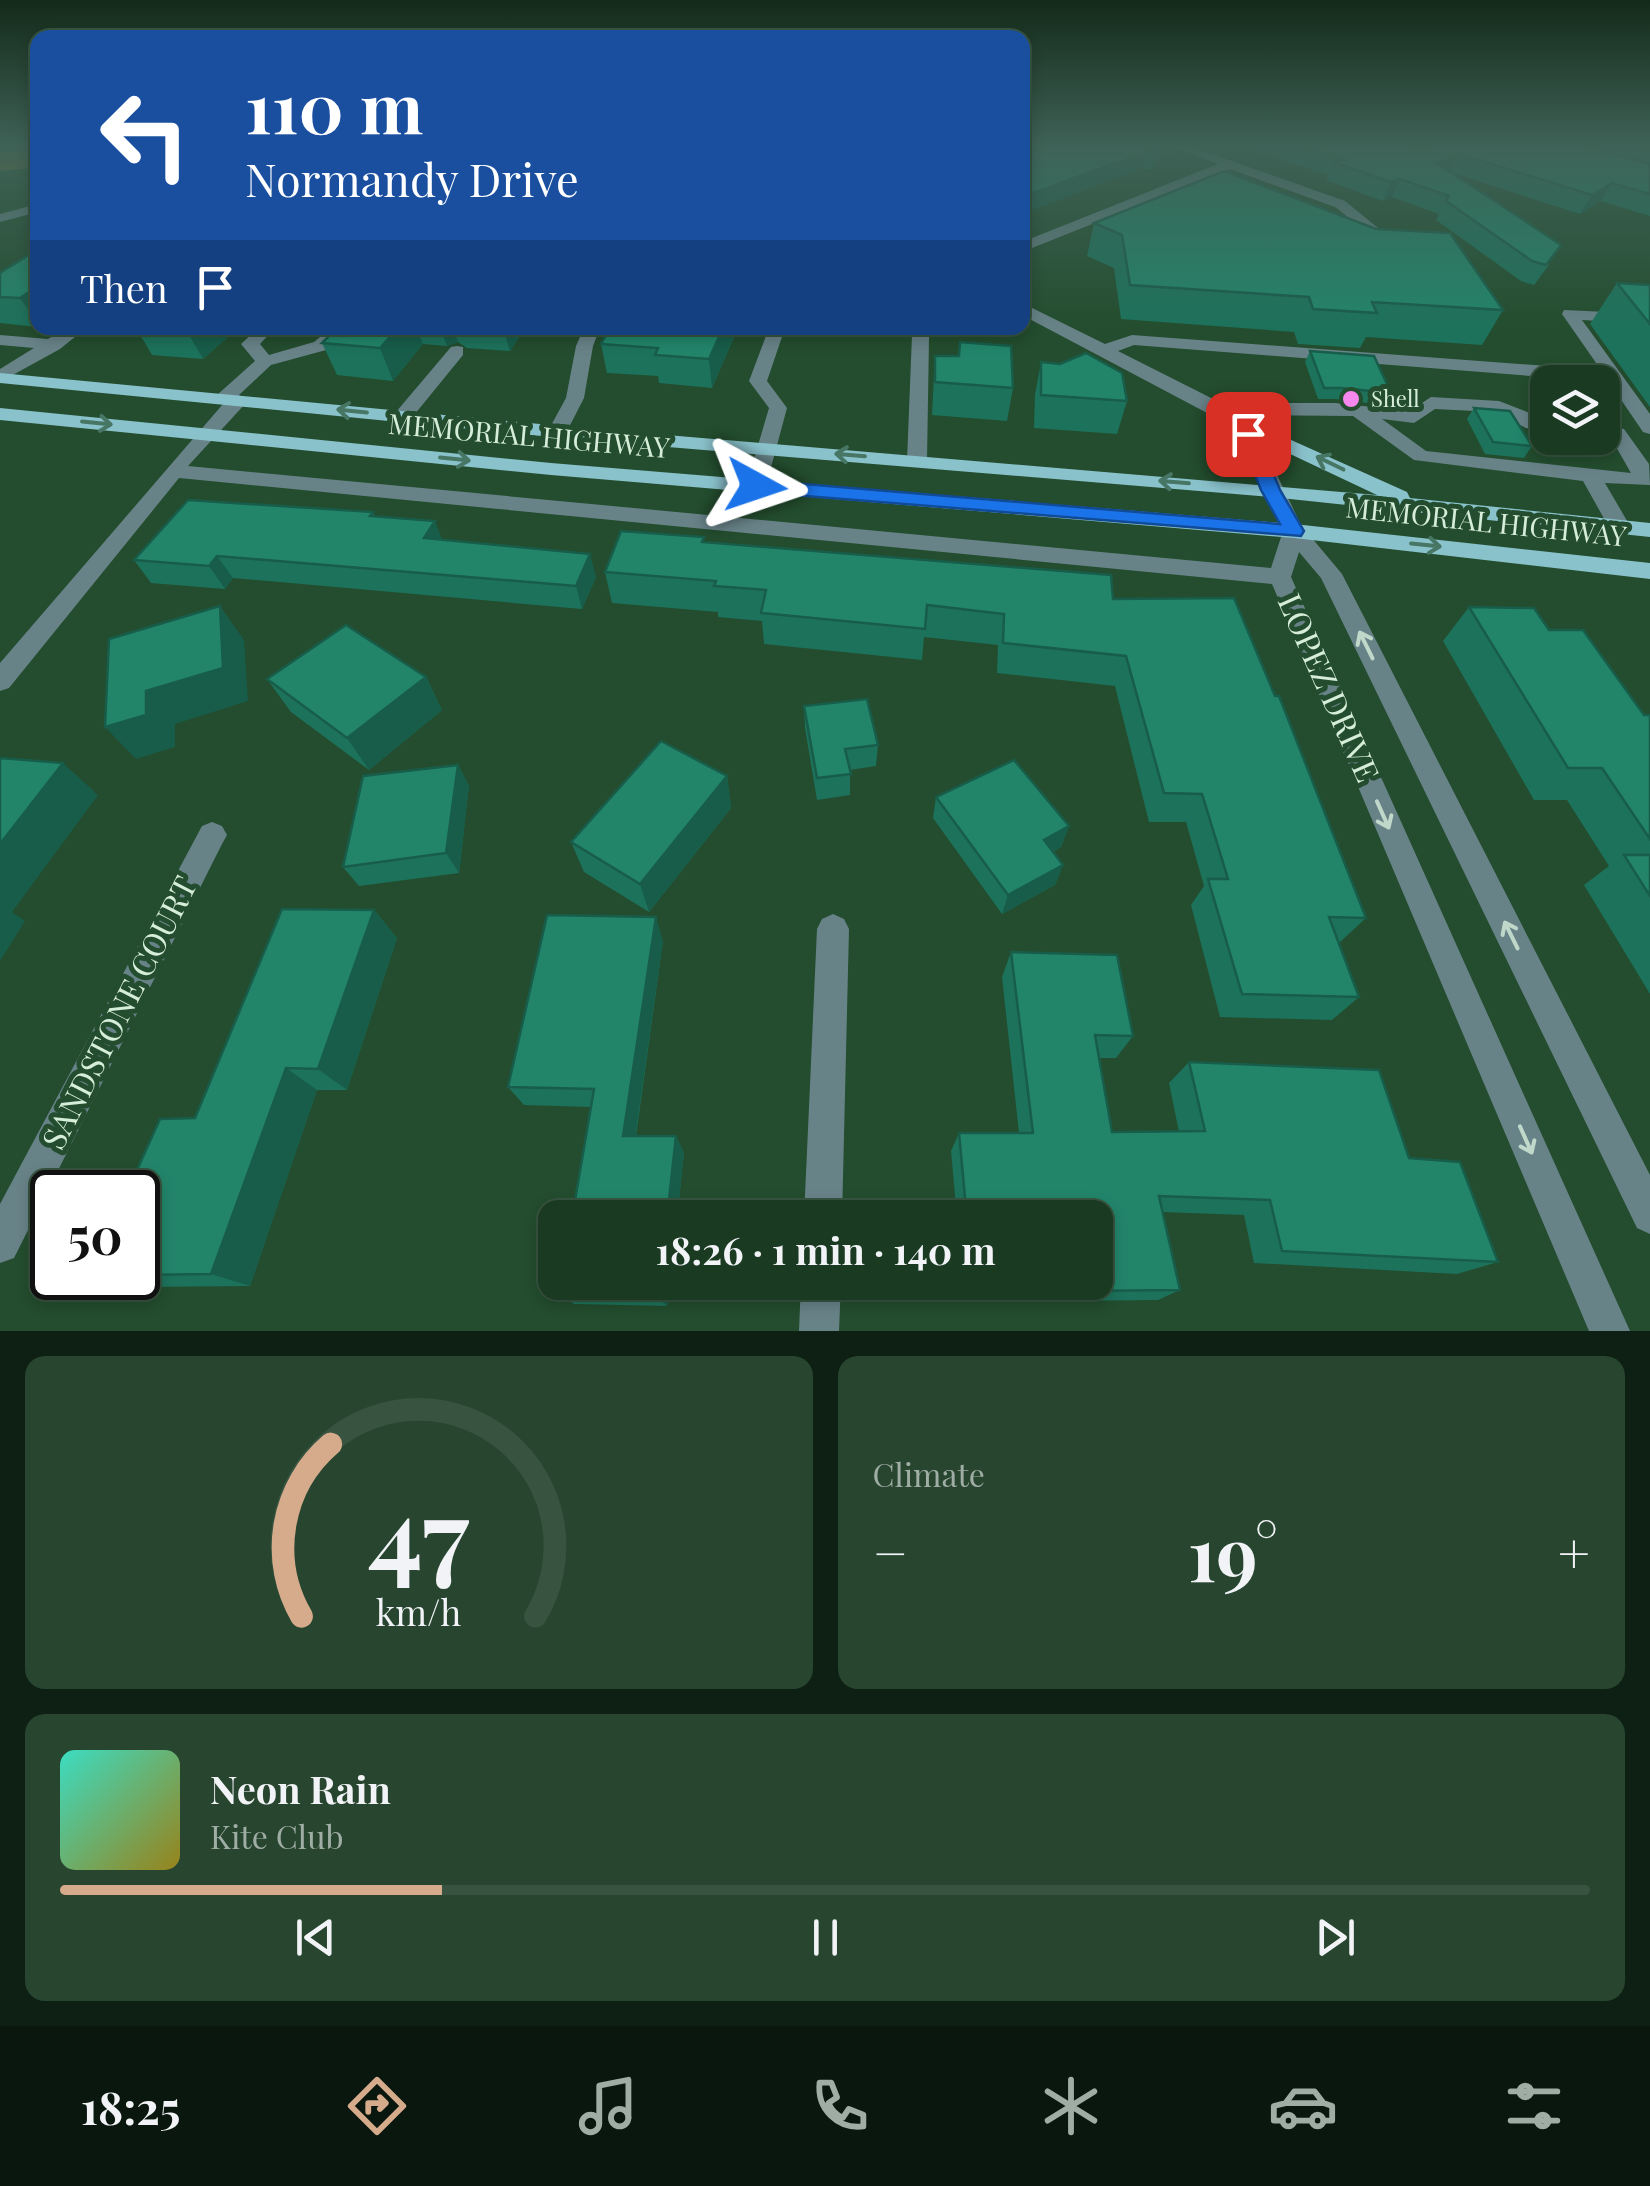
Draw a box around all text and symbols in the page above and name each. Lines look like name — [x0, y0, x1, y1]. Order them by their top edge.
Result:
text: 110 m — [245, 58, 423, 152]
icon: left — [80, 70, 210, 200]
text: Normandy Drive — [245, 148, 579, 208]
icon: arrive — [188, 260, 243, 315]
text: Then — [80, 262, 168, 313]
map controls — [1530, 365, 1620, 455]
button: layers — [1530, 365, 1620, 455]
place label: Shell — [1371, 383, 1420, 413]
marker: Shell — [1340, 388, 1362, 410]
pin — [1206, 392, 1291, 477]
one-way arrow — [336, 402, 368, 421]
street label: MEMORIAL HIGHWAY — [387, 404, 672, 465]
icon: arrive — [1221, 407, 1276, 462]
one-way arrow — [80, 414, 113, 433]
position arrow — [704, 434, 808, 538]
one-way arrow — [834, 446, 866, 465]
one-way arrow — [439, 450, 471, 469]
one-way arrow — [1316, 453, 1346, 472]
one-way arrow — [1158, 472, 1190, 491]
street label: MEMORIAL HIGHWAY — [1344, 487, 1629, 554]
one-way arrow — [1409, 536, 1441, 555]
street label: LOPEZ DRIVE — [1270, 586, 1391, 788]
one-way arrow — [1356, 630, 1375, 660]
one-way arrow — [1375, 799, 1393, 830]
street label: SANDSTONE COURT — [30, 868, 205, 1156]
one-way arrow — [1501, 921, 1520, 951]
one-way arrow — [1518, 1124, 1536, 1155]
speed limit sign: 50 — [30, 1170, 160, 1300]
text: 18:26 · 1 min · 140 m — [655, 1224, 996, 1275]
text: Climate — [873, 1452, 985, 1495]
text: 47 — [368, 1461, 470, 1600]
text: 19° — [1188, 1501, 1278, 1601]
text: − — [873, 1514, 908, 1588]
text: + — [1558, 1514, 1590, 1588]
text: km/h — [376, 1587, 462, 1635]
text: Neon Rain — [210, 1763, 391, 1814]
text: Kite Club — [210, 1814, 344, 1857]
icon: previous — [288, 1910, 343, 1965]
icon: pause — [798, 1910, 853, 1965]
icon: next — [1308, 1910, 1363, 1965]
icon: directions — [342, 2071, 412, 2141]
icon: music — [573, 2071, 643, 2141]
icon: phone — [805, 2071, 875, 2141]
icon: climate — [1036, 2071, 1106, 2141]
icon: car — [1268, 2071, 1338, 2141]
icon: filters — [1499, 2071, 1569, 2141]
text: 18:25 — [81, 2076, 180, 2136]

